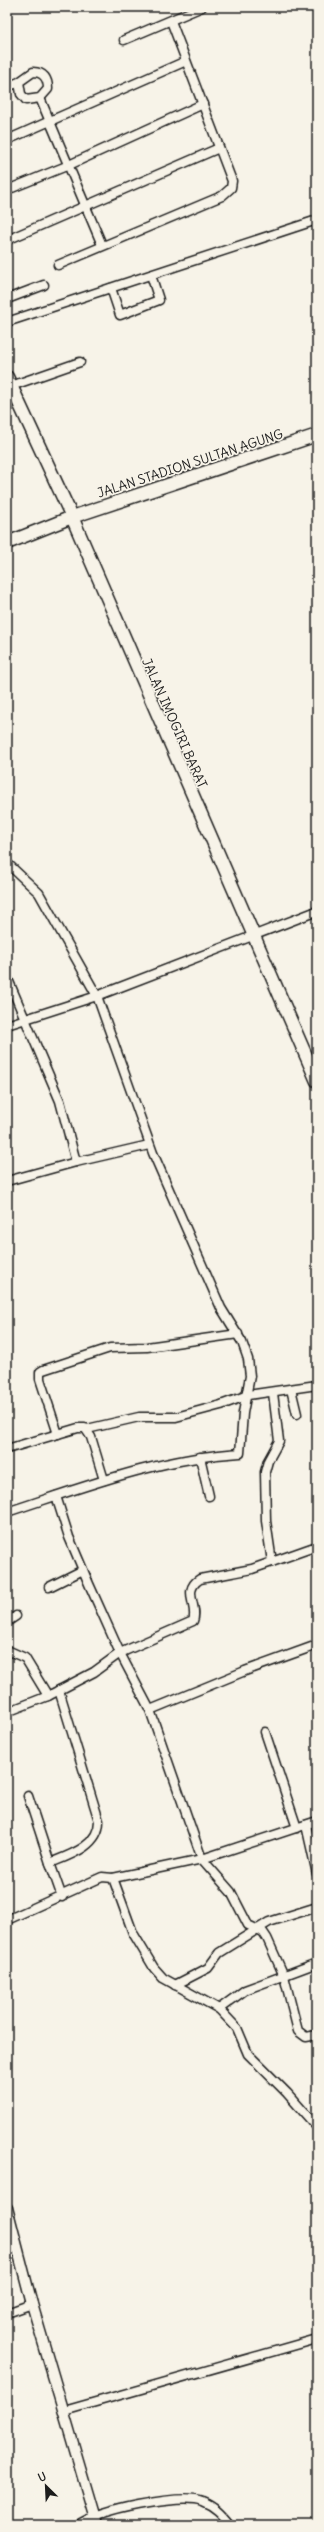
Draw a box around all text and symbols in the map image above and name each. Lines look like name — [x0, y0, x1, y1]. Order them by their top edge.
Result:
street label: JALAN STADION SULTAN AGUNG — [95, 425, 285, 502]
street label: JALAN IMOGIRI BARAT — [138, 656, 211, 791]
north arrow — [26, 2466, 66, 2506]
text: U — [36, 2469, 48, 2485]

